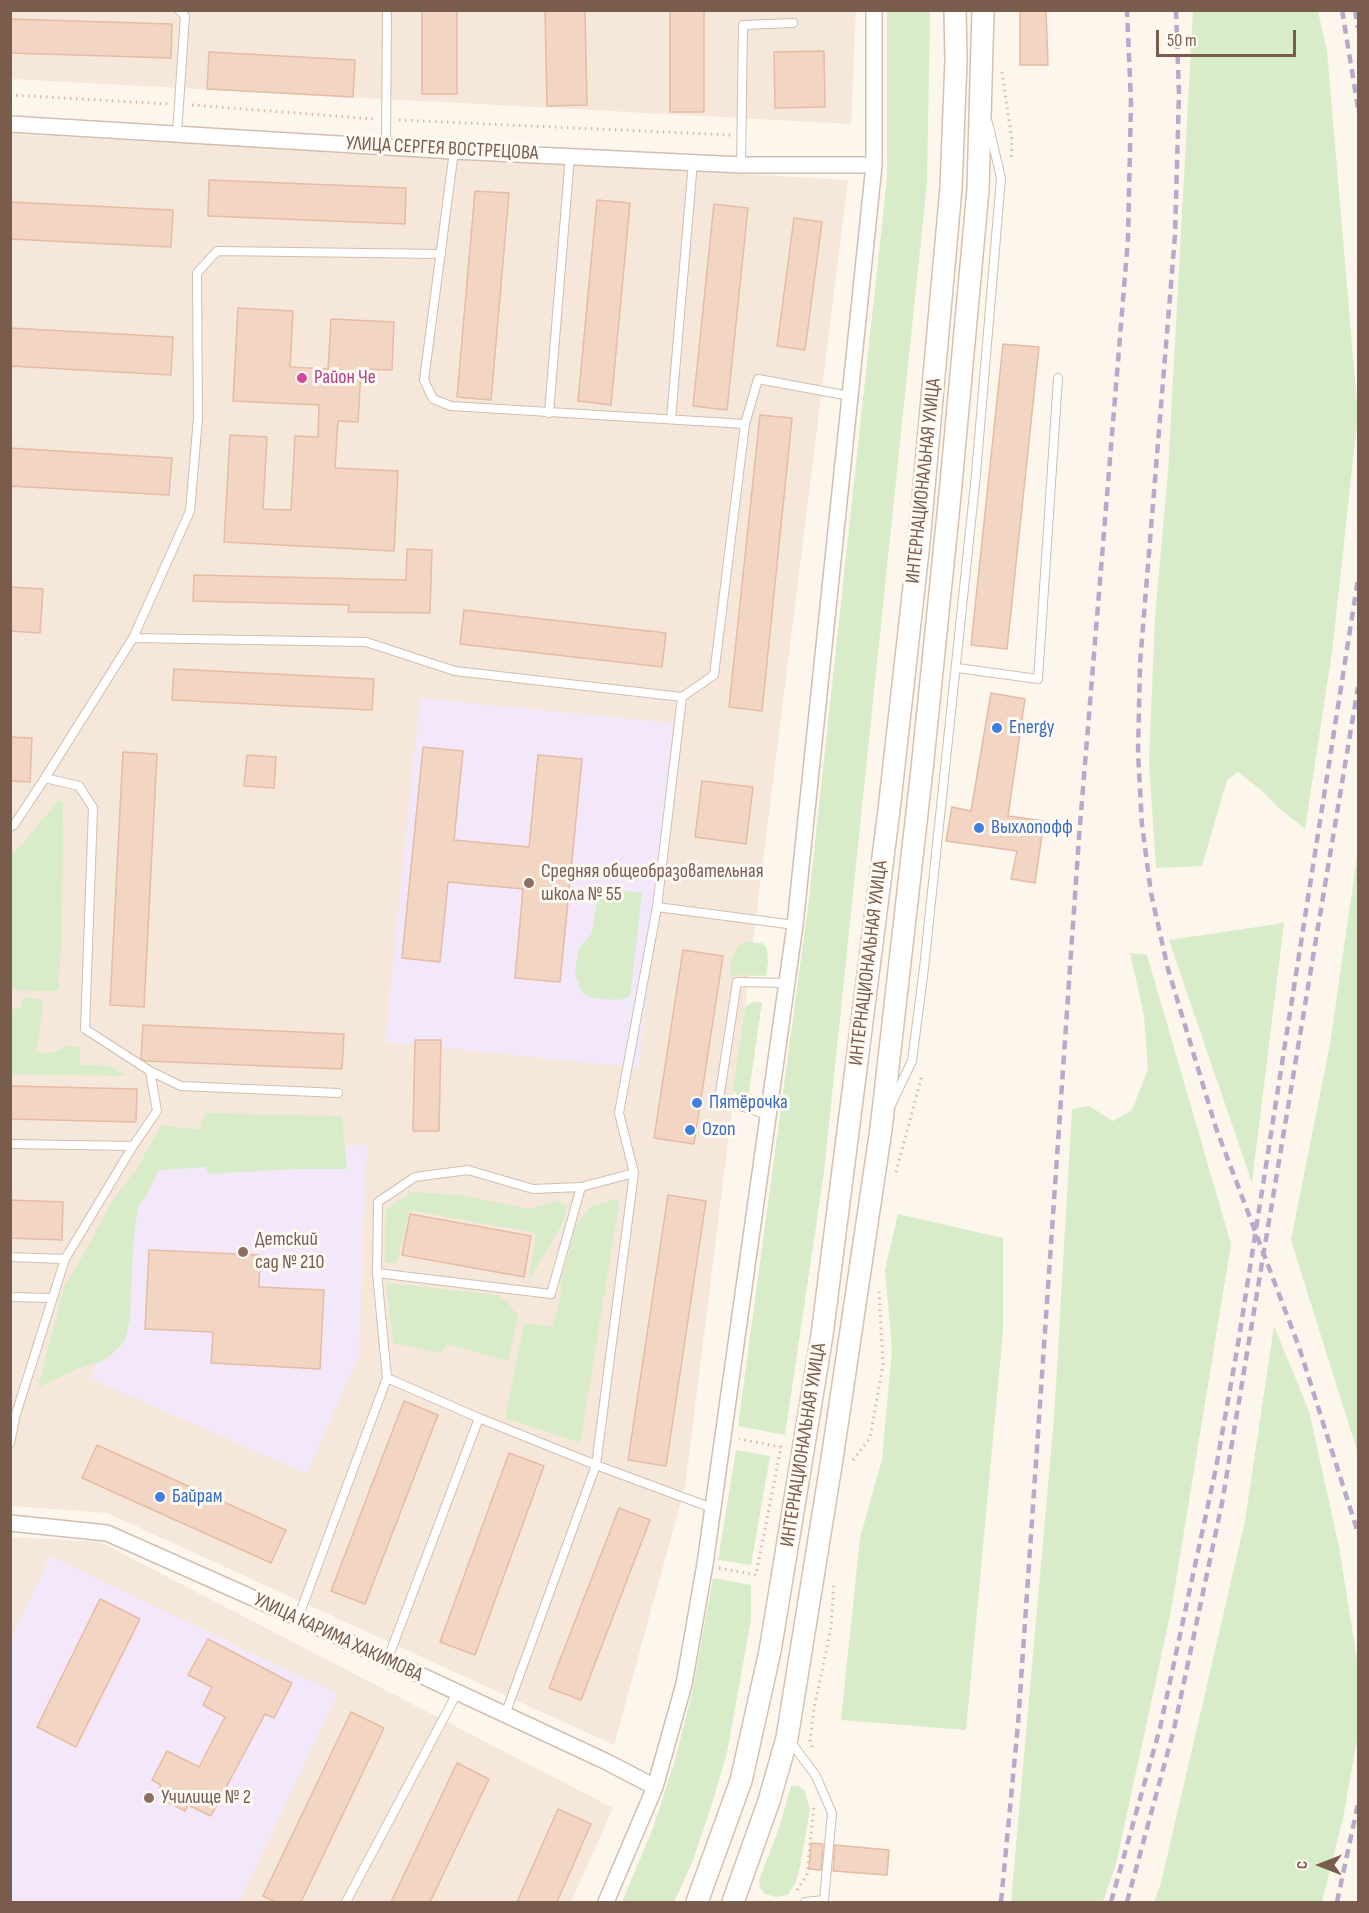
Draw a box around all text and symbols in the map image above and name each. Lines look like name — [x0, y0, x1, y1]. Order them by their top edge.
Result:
scale bar — [1159, 18, 1298, 56]
text: 50 m — [1167, 30, 1197, 51]
street label: УЛИЦА СЕРГЕЯ ВОСТРЕЦОВА — [345, 132, 539, 166]
place label: Район Че — [314, 366, 376, 390]
marker: Район Че — [295, 371, 309, 385]
street label: ИНТЕРНАЦИОНАЛЬНАЯ УЛИЦА — [901, 377, 947, 585]
place label: Energy — [1009, 716, 1054, 740]
marker: Energy — [990, 721, 1004, 735]
place label: Выхлопофф — [991, 816, 1073, 840]
marker: Выхлопофф — [972, 821, 986, 835]
street label: ИНТЕРНАЦИОНАЛЬНАЯ УЛИЦА — [845, 859, 893, 1067]
place label: Средняя общеобразовательная школа № 55 — [541, 860, 763, 907]
marker: Средняя общеобразовательная школа № 55 — [522, 876, 536, 890]
place label: Пятёрочка — [709, 1091, 788, 1115]
marker: Пятёрочка — [690, 1096, 704, 1110]
place label: Ozon — [702, 1118, 736, 1142]
marker: Ozon — [683, 1123, 697, 1137]
place label: Детский сад № 210 — [255, 1228, 324, 1275]
marker: Детский сад № 210 — [236, 1245, 250, 1259]
street label: ИНТЕРНАЦИОНАЛЬНАЯ УЛИЦА — [776, 1341, 832, 1549]
place label: Байрам — [172, 1485, 222, 1509]
marker: Байрам — [153, 1490, 167, 1504]
street label: УЛИЦА КАРИМА ХАКИМОВА — [250, 1588, 426, 1688]
place label: Училище № 2 — [161, 1786, 251, 1810]
marker: Училище № 2 — [142, 1791, 156, 1805]
north arrow — [1291, 1835, 1351, 1895]
text: С — [1293, 1861, 1312, 1869]

